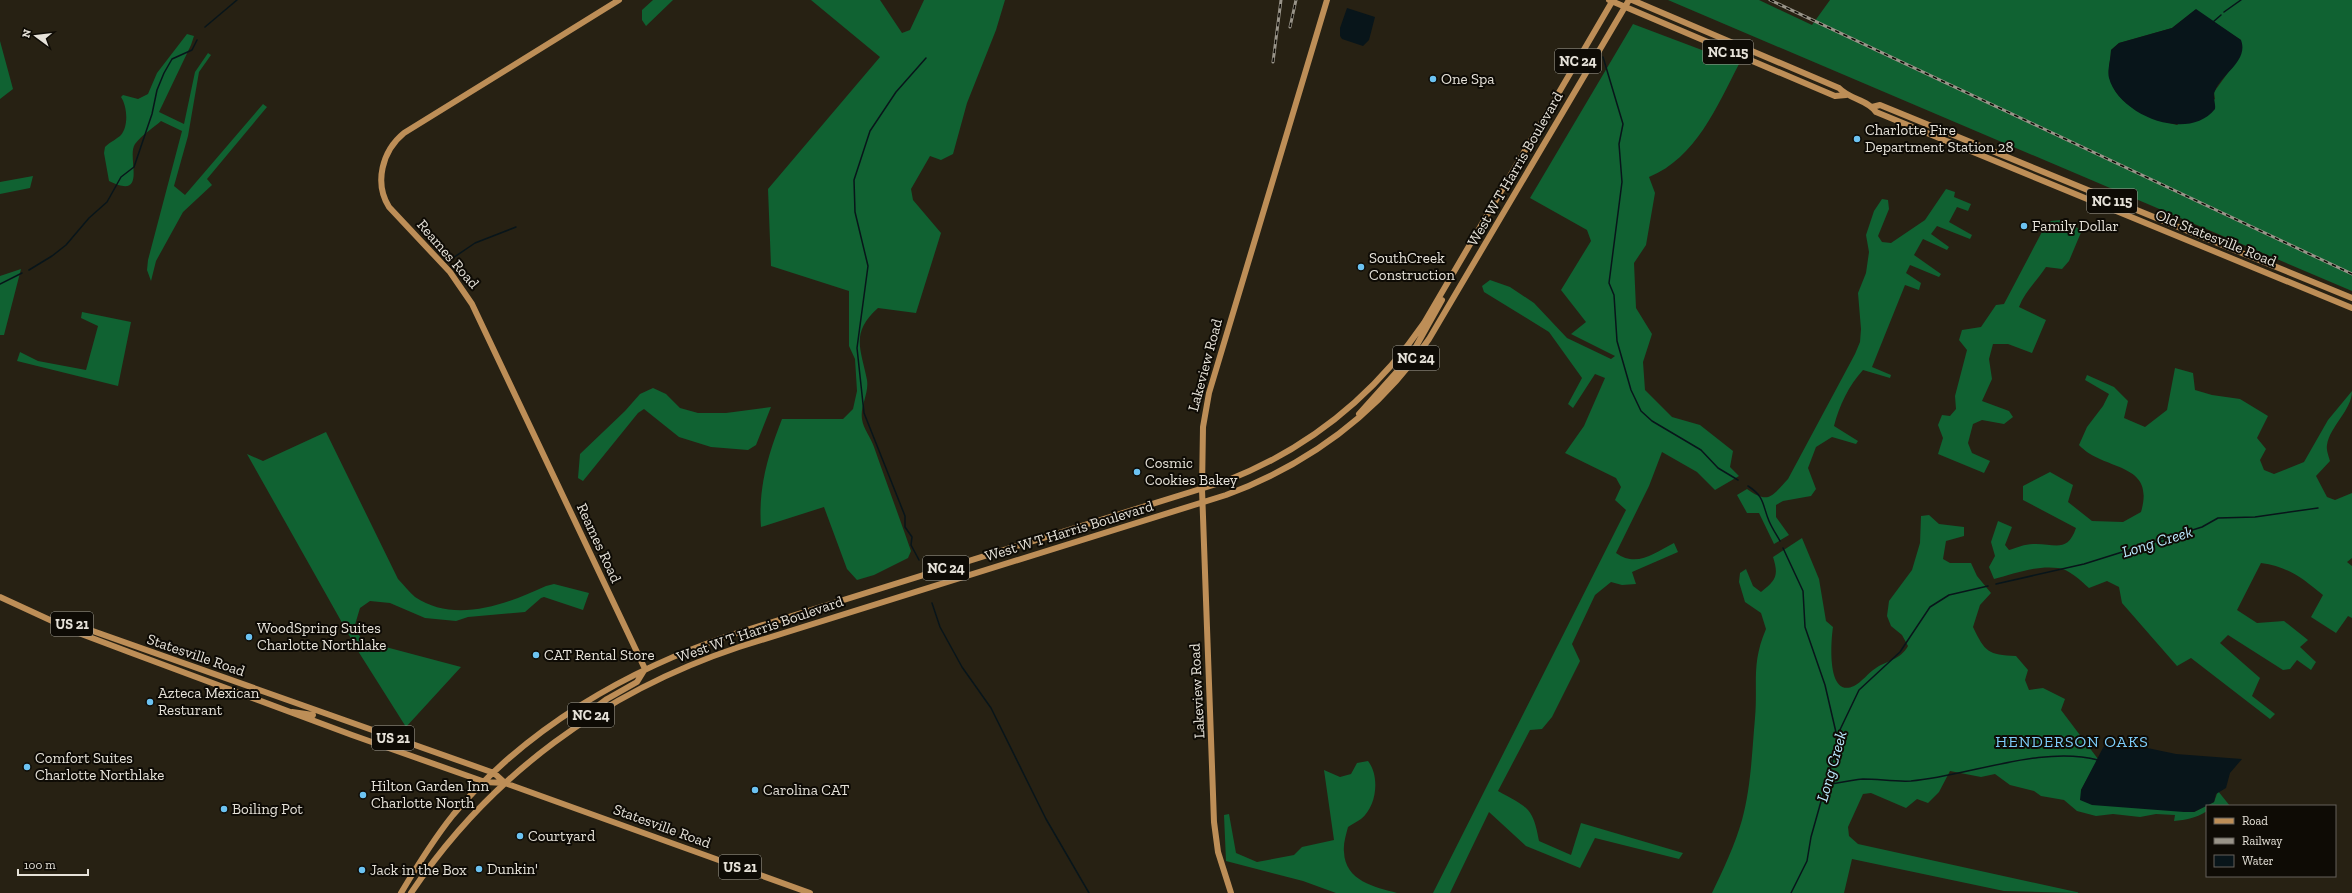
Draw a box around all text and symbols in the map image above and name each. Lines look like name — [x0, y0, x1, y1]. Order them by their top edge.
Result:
north arrow — [16, 16, 56, 56]
text: N — [19, 27, 34, 39]
road number: NC 115 — [1703, 40, 1753, 64]
road number: NC 24 — [1555, 49, 1601, 73]
place label: One Spa — [1441, 70, 1494, 88]
marker: One Spa — [1428, 74, 1438, 84]
street label: West W T Harris Boulevard — [1463, 88, 1567, 249]
place label: Charlotte Fire Department Station 28 — [1865, 121, 2014, 156]
marker: Charlotte Fire Department Station 28 — [1852, 134, 1862, 144]
road number: NC 115 — [2087, 189, 2137, 213]
street label: Old Statesville Road — [2153, 206, 2280, 271]
street label: Reames Road — [413, 216, 483, 293]
place label: Family Dollar — [2032, 217, 2119, 235]
marker: Family Dollar — [2019, 221, 2029, 231]
place label: SouthCreek Construction — [1369, 249, 1455, 284]
marker: SouthCreek Construction — [1356, 262, 1366, 272]
street label: Lakeview Road — [1184, 316, 1226, 413]
road number: NC 24 — [1393, 346, 1439, 370]
place label: Cosmic Cookies Bakey — [1145, 454, 1238, 489]
marker: Cosmic Cookies Bakey — [1132, 467, 1142, 477]
street label: West W T Harris Boulevard — [983, 497, 1156, 565]
street label: Reames Road — [573, 500, 626, 586]
water label: Long Creek — [2120, 522, 2195, 561]
road number: NC 24 — [923, 556, 969, 580]
street label: West W T Harris Boulevard — [674, 592, 846, 666]
road number: US 21 — [51, 612, 93, 636]
place label: WoodSpring Suites Charlotte Northlake — [257, 619, 386, 654]
street label: Statesville Road — [145, 630, 248, 680]
marker: WoodSpring Suites Charlotte Northlake — [244, 632, 254, 642]
street label: Lakeview Road — [1185, 642, 1208, 739]
place label: CAT Rental Store — [544, 646, 655, 664]
marker: CAT Rental Store — [531, 650, 541, 660]
place label: Azteca Mexican Resturant — [158, 684, 260, 719]
marker: Azteca Mexican Resturant — [145, 697, 155, 707]
road number: NC 24 — [568, 703, 614, 727]
road number: US 21 — [372, 726, 414, 750]
water label: Long Creek — [1812, 729, 1851, 804]
district label: HENDERSON OAKS — [1995, 732, 2149, 751]
place label: Comfort Suites Charlotte Northlake — [35, 749, 164, 784]
marker: Comfort Suites Charlotte Northlake — [22, 762, 32, 772]
place label: Hilton Garden Inn Charlotte North — [371, 777, 489, 812]
place label: Carolina CAT — [763, 781, 849, 799]
marker: Carolina CAT — [750, 785, 760, 795]
marker: Hilton Garden Inn Charlotte North — [358, 790, 368, 800]
place label: Boiling Pot — [232, 800, 303, 818]
street label: Statesville Road — [611, 800, 714, 852]
marker: Boiling Pot — [219, 804, 229, 814]
legend — [2206, 805, 2336, 877]
text: Road — [2242, 814, 2268, 828]
place label: Courtyard — [528, 827, 596, 845]
marker: Courtyard — [515, 831, 525, 841]
text: Railway — [2242, 834, 2283, 848]
scale bar — [18, 851, 88, 877]
text: Water — [2242, 854, 2274, 868]
road number: US 21 — [719, 855, 761, 879]
text: 100 m — [24, 858, 56, 872]
place label: Dunkin' — [487, 860, 538, 878]
place label: Jack in the Box — [370, 861, 467, 879]
marker: Dunkin' — [474, 864, 484, 874]
marker: Jack in the Box — [357, 865, 367, 875]

